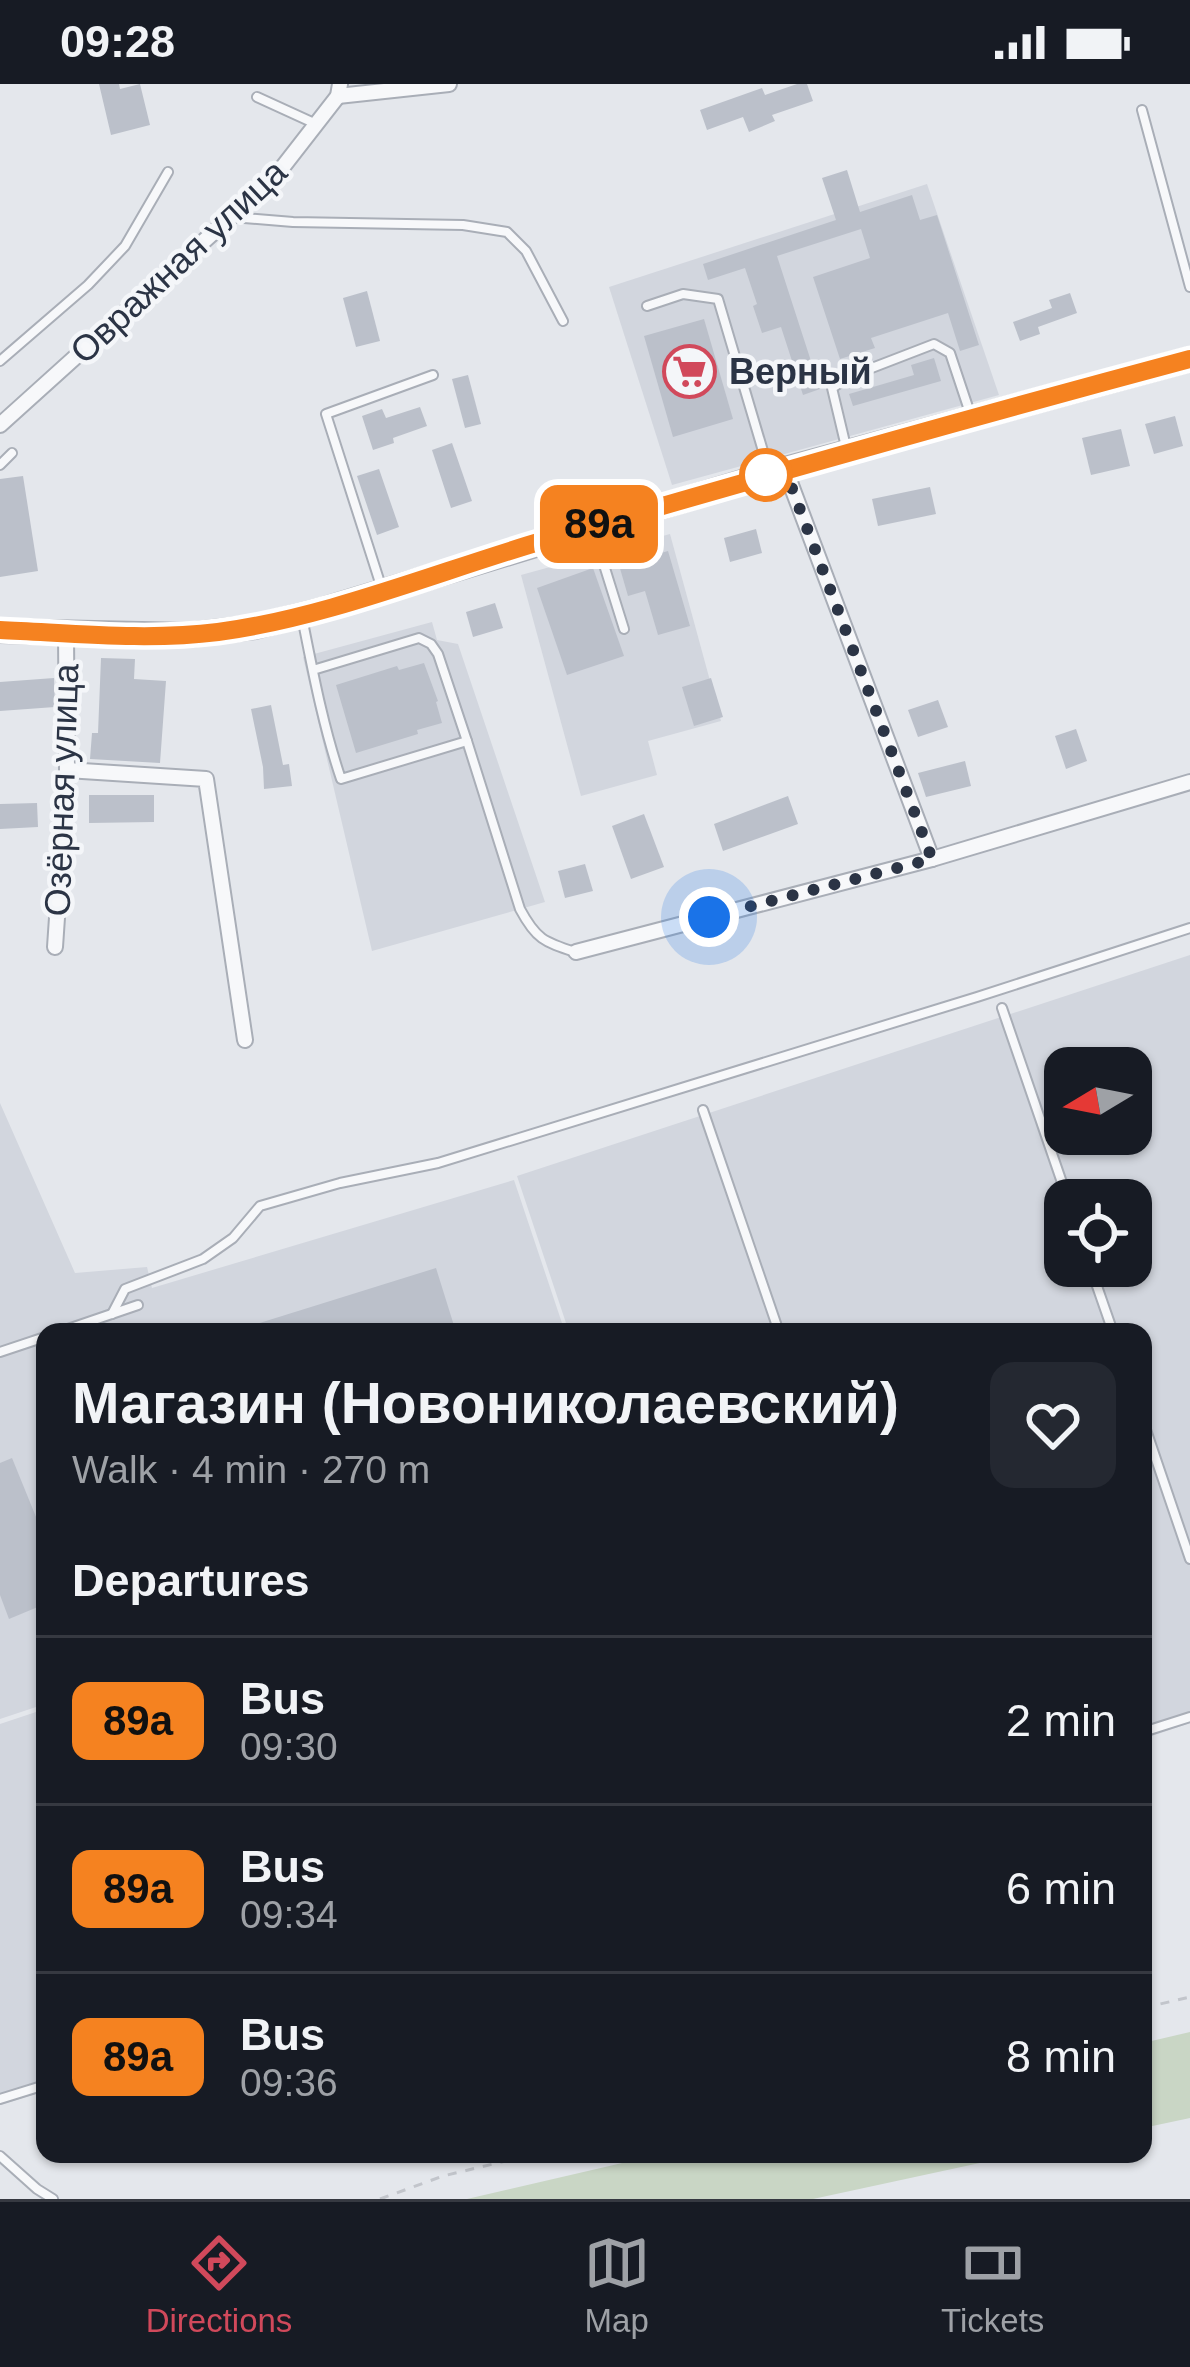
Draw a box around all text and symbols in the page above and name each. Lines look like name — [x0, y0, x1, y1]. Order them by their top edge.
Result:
text: 09:28 — [60, 16, 175, 67]
street label: Овражная улица — [62, 150, 295, 372]
supermarket icon: Верный — [662, 343, 718, 399]
place label: Верный — [729, 351, 872, 392]
unlabelled marker — [741, 450, 791, 500]
line badge: 89a — [530, 485, 668, 563]
text: 89a — [564, 500, 634, 547]
street label: Озёрная улица — [37, 662, 86, 917]
your location — [679, 887, 739, 947]
north arrow — [1044, 1047, 1152, 1155]
map controls — [1044, 1047, 1152, 1287]
button: locate — [1044, 1179, 1152, 1287]
button: heart — [990, 1362, 1116, 1488]
text: Магазин (Новониколаевский) — [72, 1371, 899, 1435]
text: Walk · 4 min · 270 m — [72, 1448, 430, 1491]
text: Departures — [72, 1555, 310, 1606]
text: Bus — [240, 1673, 325, 1724]
text: 2 min — [1006, 1695, 1116, 1746]
text: 89a — [103, 1697, 173, 1744]
text: 09:30 — [240, 1725, 338, 1768]
text: Bus — [240, 1841, 325, 1892]
text: 6 min — [1006, 1863, 1116, 1914]
text: 89a — [103, 1865, 173, 1912]
text: 09:34 — [240, 1893, 338, 1936]
text: Bus — [240, 2009, 325, 2060]
text: 8 min — [1006, 2031, 1116, 2082]
text: 89a — [103, 2033, 173, 2080]
text: 09:36 — [240, 2061, 338, 2104]
tab: Directions — [146, 2230, 292, 2340]
tab: Map — [584, 2230, 650, 2340]
tab: Tickets — [941, 2230, 1044, 2340]

